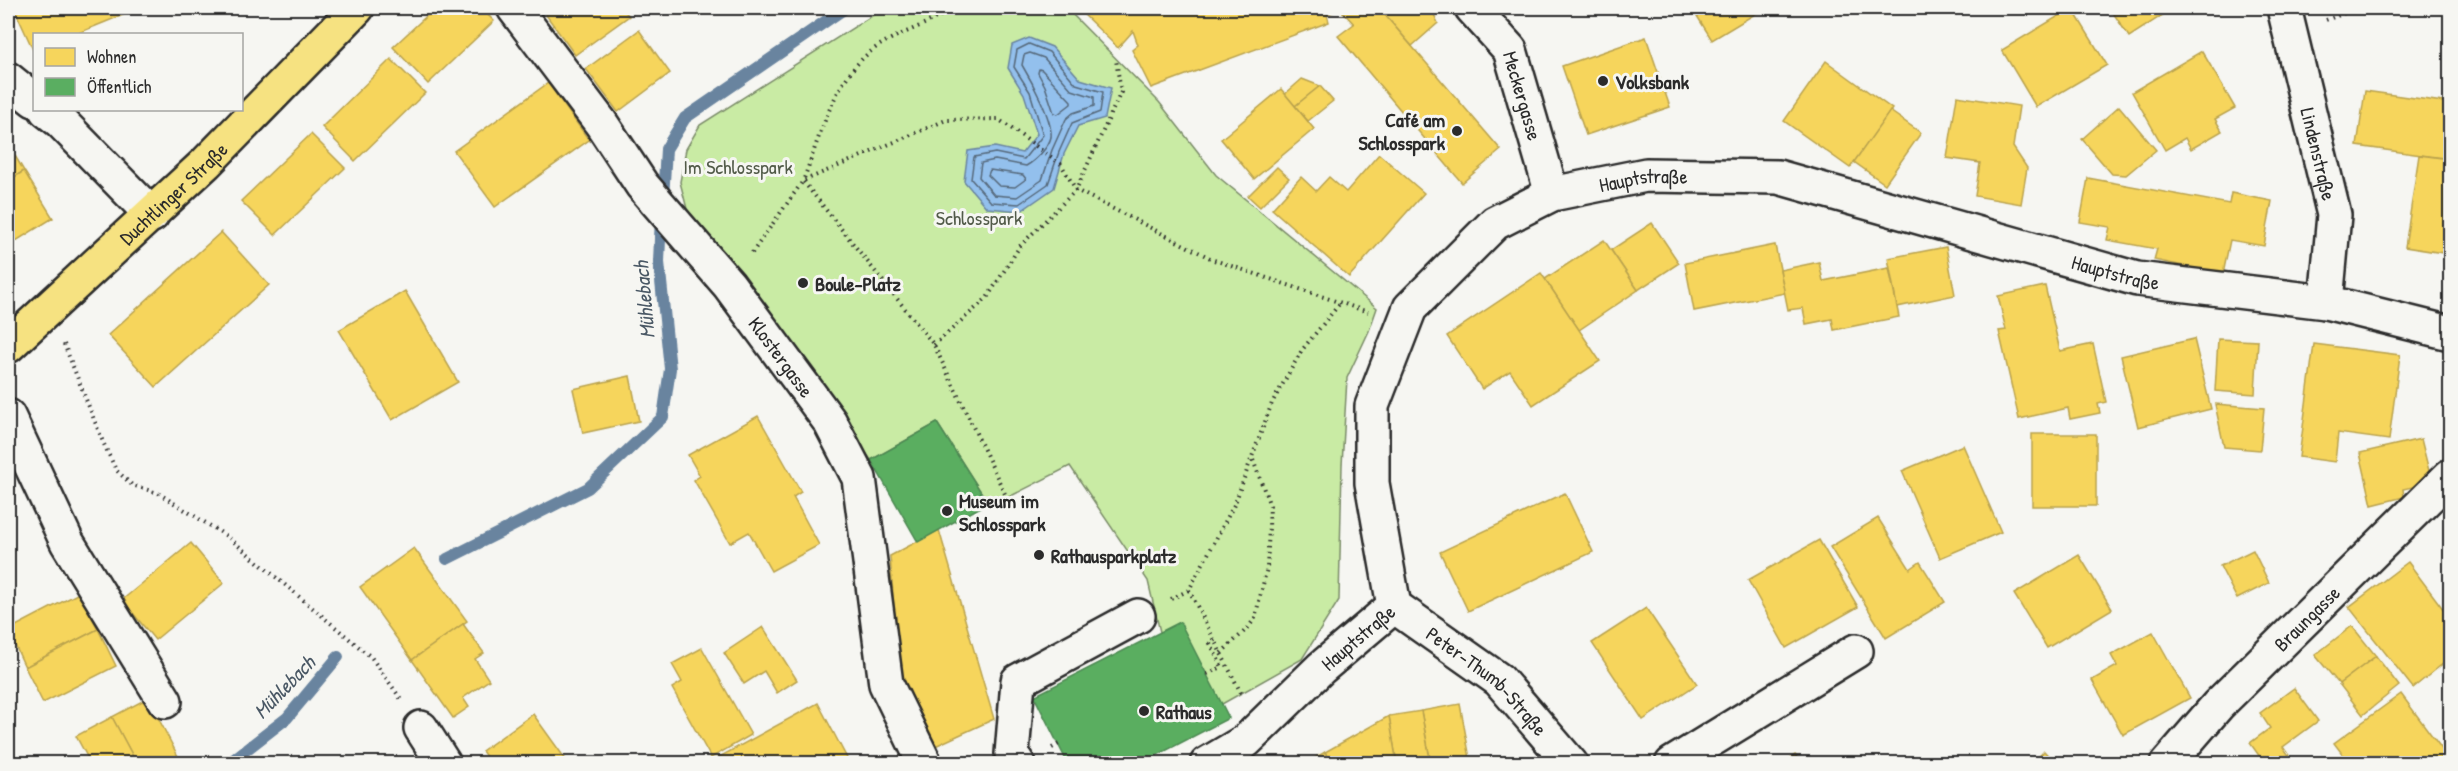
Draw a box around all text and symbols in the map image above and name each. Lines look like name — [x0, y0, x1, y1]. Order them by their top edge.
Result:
legend — [33, 33, 243, 111]
text: Wohnen — [87, 44, 136, 69]
street label: Meckergasse — [1497, 48, 1549, 143]
place label: Volksbank — [1615, 68, 1690, 95]
text: Öffentlich — [87, 74, 152, 99]
marker: Volksbank — [1596, 74, 1610, 88]
street label: Lindenstraße — [2295, 105, 2343, 203]
place label: Café am Schlosspark — [1358, 106, 1446, 157]
marker: Café am Schlosspark — [1450, 124, 1464, 138]
street label: Duchtlinger Straße — [113, 136, 233, 250]
park label: Im Schlosspark — [683, 153, 793, 180]
street label: Hauptstraße — [1596, 162, 1688, 198]
park label: Schlosspark — [936, 204, 1022, 231]
street label: Hauptstraße — [2069, 248, 2161, 295]
water label: Mühlebach — [626, 259, 662, 340]
place label: Boule-Platz — [815, 270, 901, 297]
marker: Boule-Platz — [796, 276, 810, 290]
street label: Klostergasse — [743, 311, 821, 403]
place label: Museum im Schlosspark — [959, 487, 1046, 538]
marker: Museum im Schlosspark — [940, 504, 954, 518]
place label: Rathausparkplatz — [1051, 542, 1177, 570]
marker: Rathausparkplatz — [1032, 548, 1046, 562]
street label: Braungasse — [2267, 579, 2345, 657]
street label: Hauptstraße — [1315, 598, 1400, 676]
street label: Peter-Thumb-Straße — [1421, 620, 1554, 741]
water label: Mühlebach — [247, 648, 322, 725]
place label: Rathaus — [1156, 698, 1212, 725]
marker: Rathaus — [1137, 704, 1151, 718]

